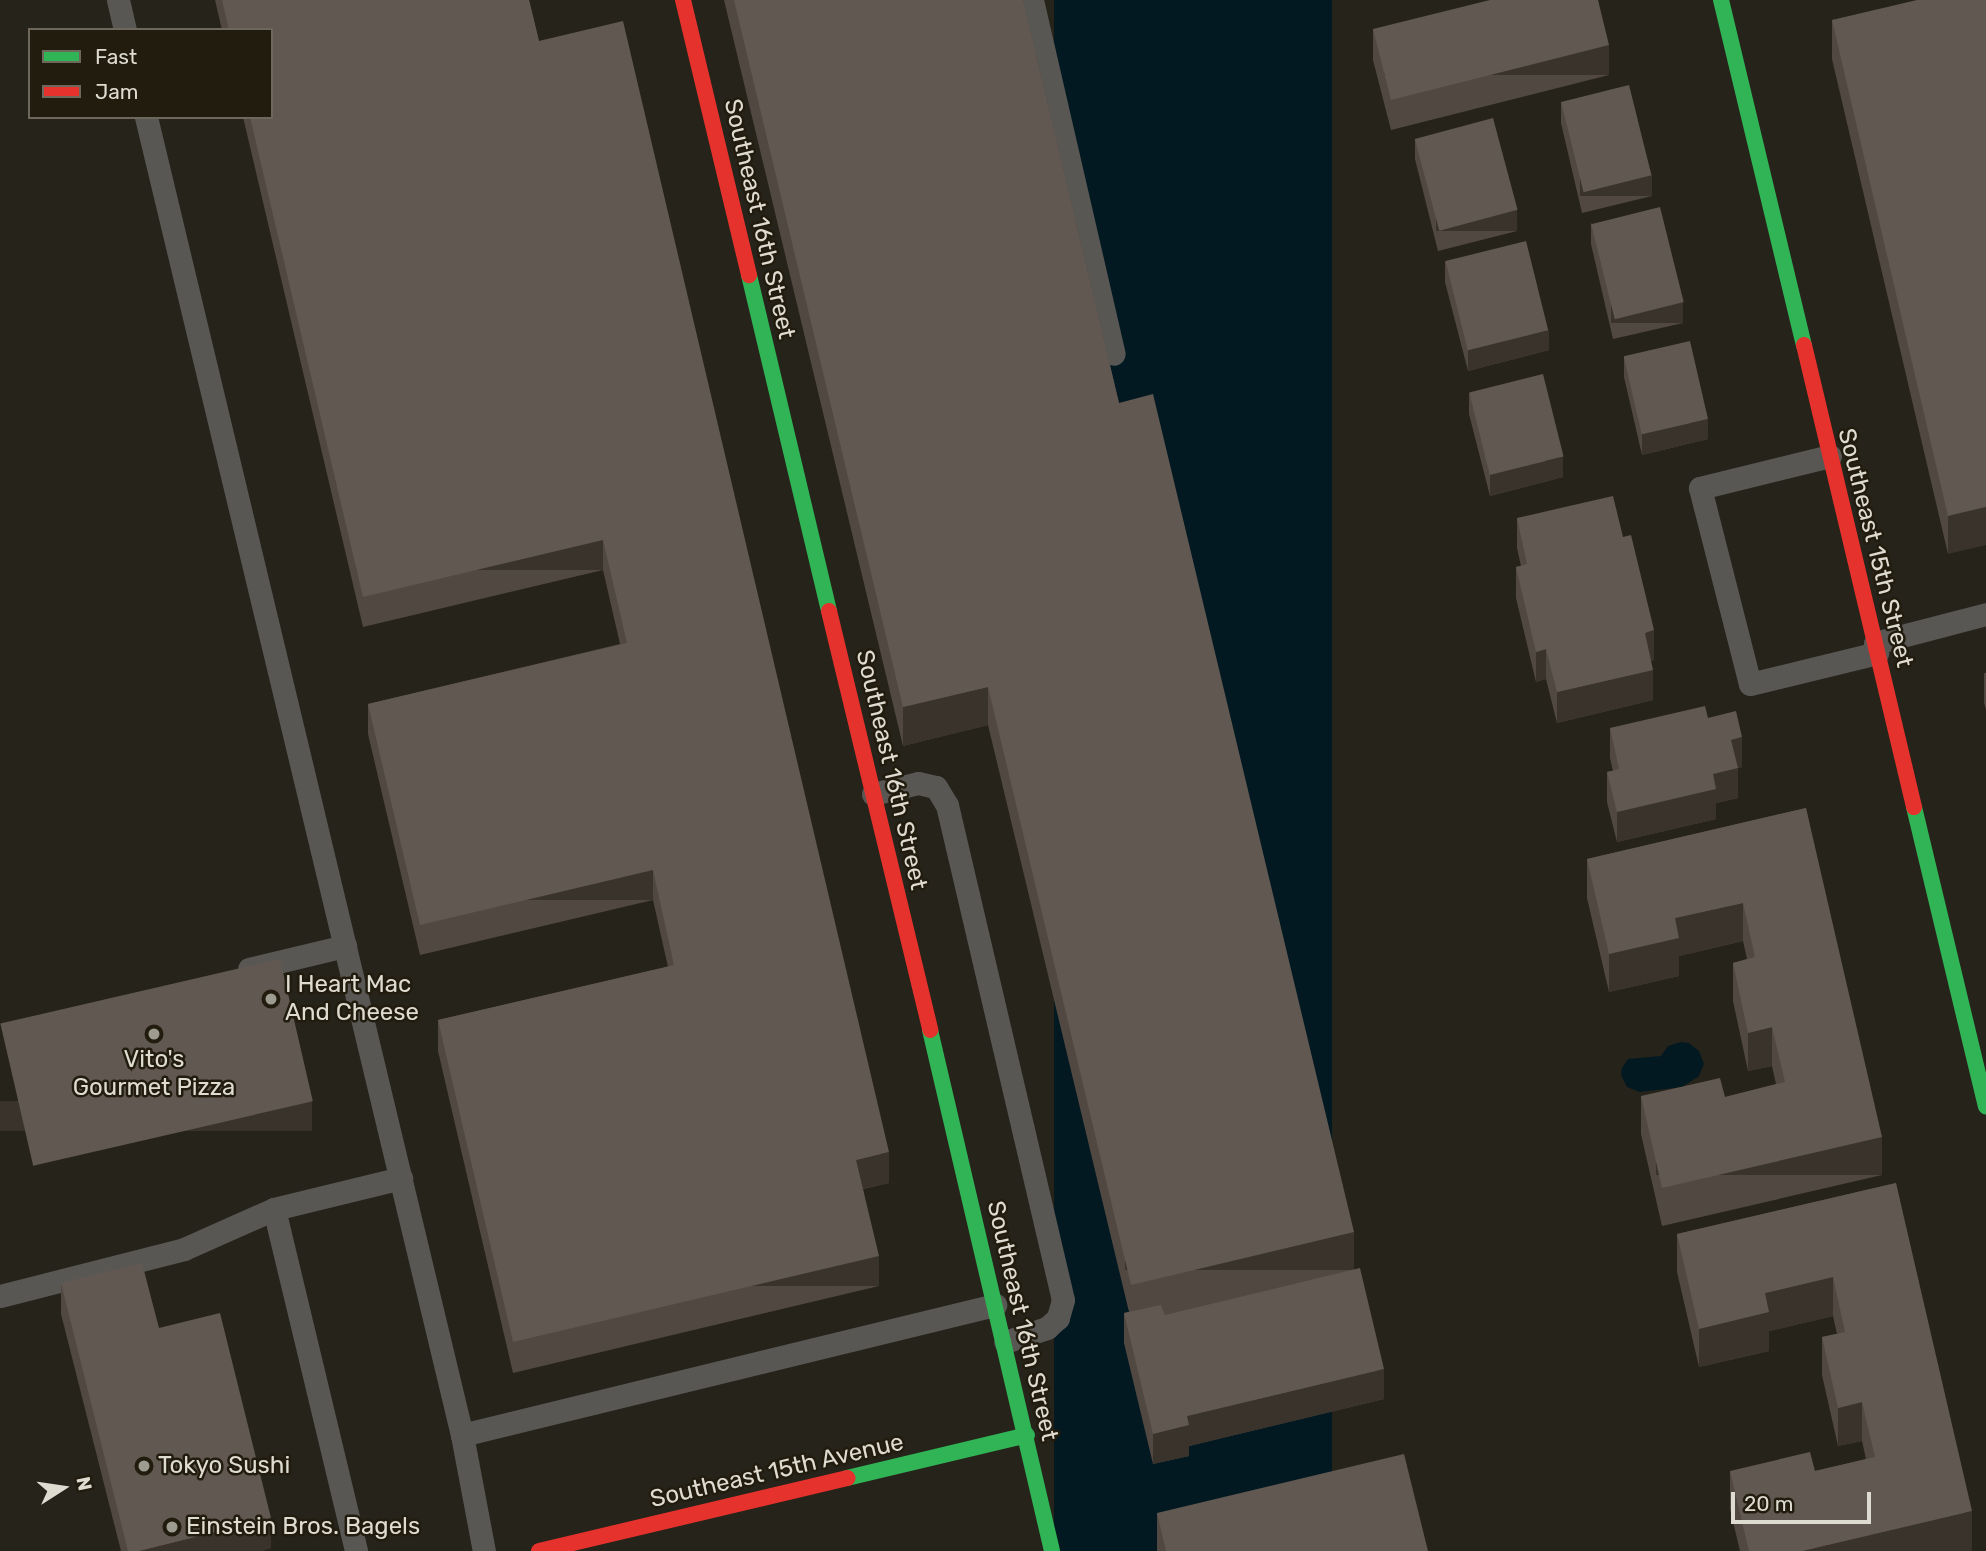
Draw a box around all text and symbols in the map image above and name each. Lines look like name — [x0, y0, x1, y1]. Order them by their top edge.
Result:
legend — [28, 28, 273, 119]
text: Fast — [95, 44, 137, 69]
text: Jam — [95, 79, 139, 104]
street label: Southeast 16th Street — [717, 96, 801, 342]
street label: Southeast 15th Street — [1831, 426, 1919, 670]
street label: Southeast 16th Street — [849, 647, 933, 893]
place label: I Heart Mac And Cheese — [285, 971, 419, 1027]
marker: I Heart Mac And Cheese — [263, 991, 279, 1007]
marker: Vito's Gourmet Pizza — [146, 1026, 162, 1042]
place label: Vito's Gourmet Pizza — [73, 1046, 235, 1102]
street label: Southeast 16th Street — [980, 1198, 1064, 1444]
street label: Southeast 15th Avenue — [647, 1428, 907, 1514]
place label: Tokyo Sushi — [158, 1452, 290, 1480]
north arrow — [28, 1453, 98, 1523]
marker: Tokyo Sushi — [136, 1458, 152, 1474]
text: N — [71, 1474, 97, 1493]
scale bar — [1734, 1478, 1874, 1522]
text: 20 m — [1744, 1491, 1793, 1516]
place label: Einstein Bros. Bagels — [186, 1513, 420, 1541]
marker: Einstein Bros. Bagels — [164, 1519, 180, 1535]

